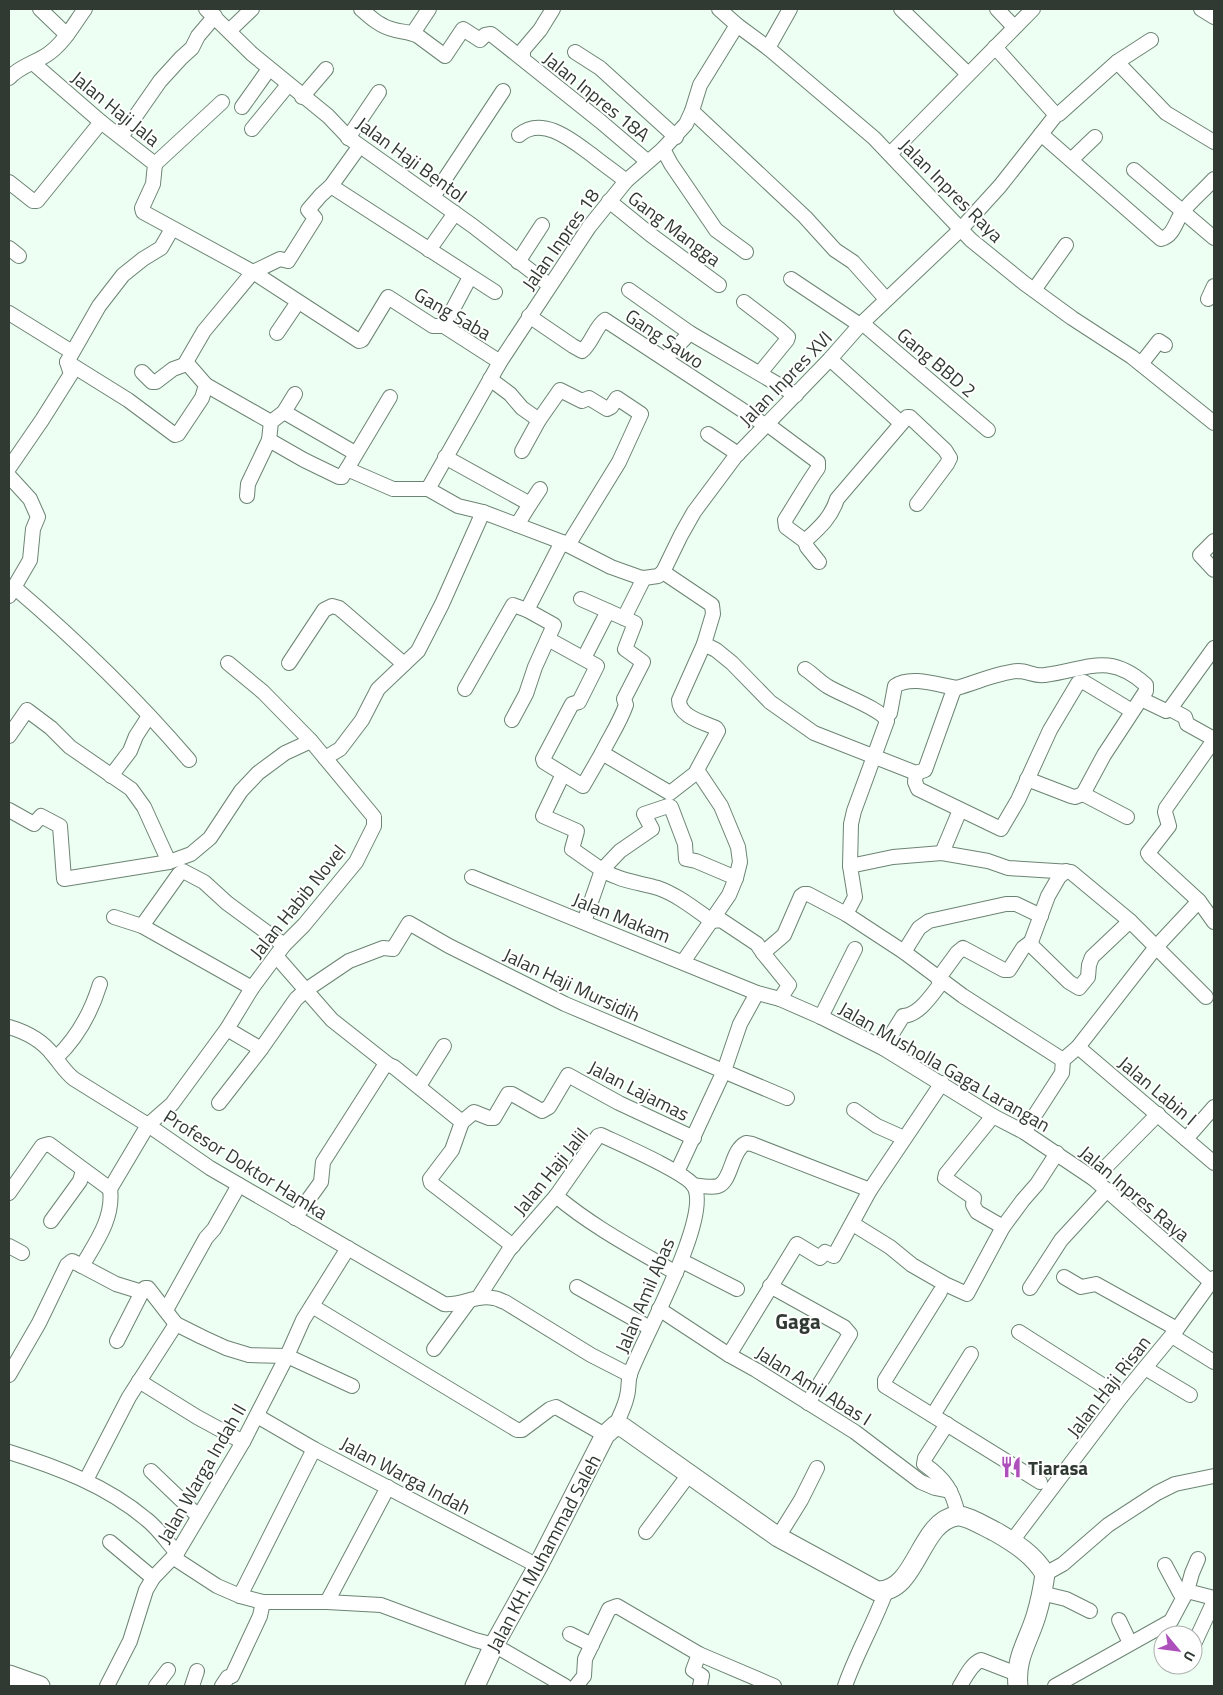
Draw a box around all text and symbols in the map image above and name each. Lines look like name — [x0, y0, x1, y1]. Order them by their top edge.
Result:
street label: Jalan Inpres 18A — [537, 44, 657, 148]
street label: Jalan Haji Jala — [65, 63, 167, 153]
street label: Jalan Haji Bentol — [351, 109, 473, 209]
street label: Jalan Inpres Raya — [893, 131, 1011, 249]
street label: Jalan Inpres 18 — [514, 182, 606, 296]
street label: Gang Mangga — [622, 183, 728, 273]
street label: Gang Saba — [409, 279, 497, 347]
street label: Gang Sawo — [620, 301, 710, 375]
street label: Gang BBD 2 — [891, 320, 983, 404]
street label: Jalan Inpres XVI — [732, 323, 838, 433]
street label: Jalan Habib Novel — [242, 838, 352, 964]
street label: Jalan Makam — [569, 884, 675, 950]
street label: Jalan Haji Mursidih — [499, 940, 645, 1028]
street label: Jalan Musholla Gaga Larangan — [834, 993, 1056, 1139]
street label: Jalan Labin I — [1112, 1048, 1204, 1132]
street label: Jalan Lajamas — [583, 1052, 695, 1128]
street label: Profesor Doktor Hamka — [158, 1102, 334, 1227]
street label: Jalan Haji Jalil — [505, 1121, 595, 1221]
street label: Jalan Inpres Raya — [1073, 1138, 1197, 1248]
street label: Jalan Amil Abas — [607, 1233, 681, 1357]
district label: Gaga — [775, 1305, 821, 1337]
street label: Jalan Haji Risan — [1059, 1329, 1157, 1443]
street label: Jalan Amil Abas I — [750, 1338, 878, 1432]
street label: Jalan Warga Indah II — [149, 1398, 253, 1548]
street label: Jalan Warga Indah — [336, 1428, 476, 1522]
street label: Jalan KH. Muhammad Saleh — [478, 1449, 608, 1657]
place label: Tiarasa — [1028, 1453, 1088, 1482]
restaurant icon: Tiarasa — [998, 1454, 1024, 1480]
north arrow — [1153, 1625, 1203, 1675]
text: U — [1178, 1647, 1201, 1666]

